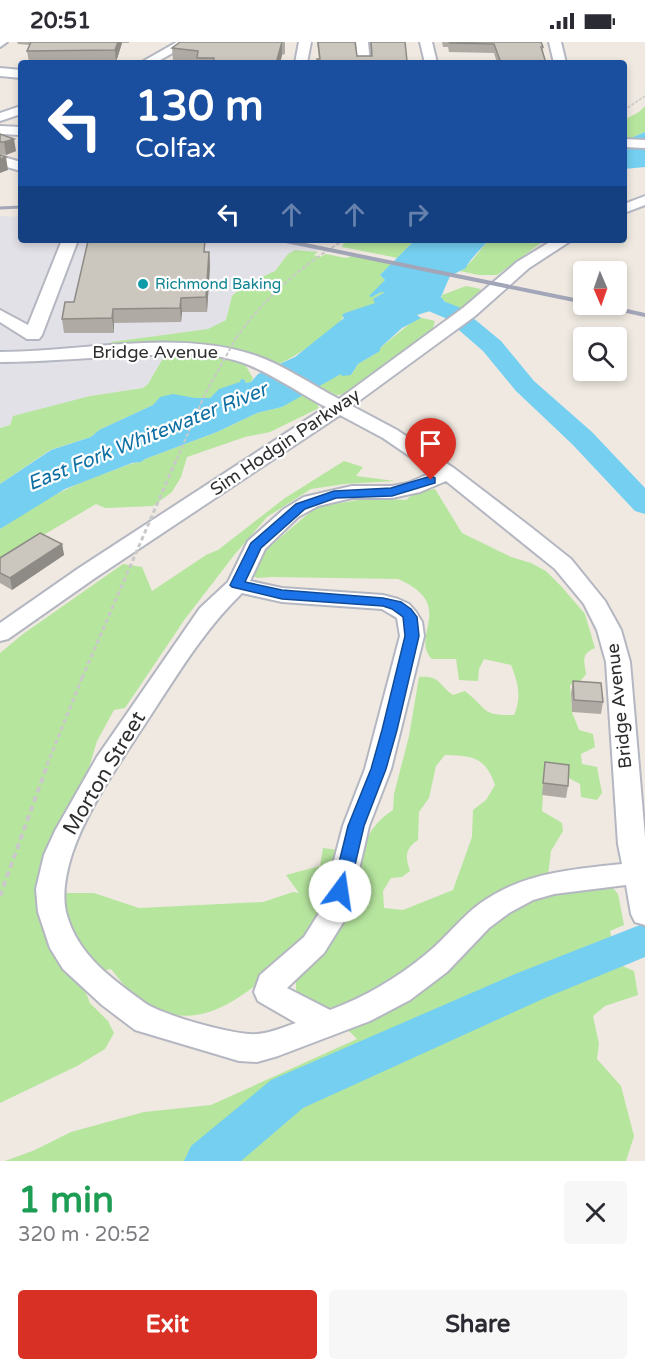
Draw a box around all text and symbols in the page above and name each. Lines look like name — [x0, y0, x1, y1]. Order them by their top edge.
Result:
text: 20:51 — [30, 8, 91, 34]
text: 130 m — [135, 81, 264, 132]
icon: left — [36, 84, 114, 162]
text: Colfax — [135, 132, 216, 165]
icon: left — [212, 198, 245, 231]
icon: ahead — [275, 198, 308, 231]
icon: ahead — [338, 198, 371, 231]
icon: right — [401, 198, 434, 231]
north arrow — [573, 261, 627, 315]
map controls — [573, 261, 627, 381]
place label: Richmond Baking — [155, 275, 281, 293]
marker: Richmond Baking — [136, 277, 150, 291]
button: search — [573, 327, 627, 381]
street label: Bridge Avenue — [92, 341, 218, 363]
water label: East Fork Whitewater River — [24, 377, 273, 496]
street label: Sim Hodgin Parkway — [206, 384, 364, 500]
pin — [405, 418, 456, 480]
icon: arrive — [414, 427, 447, 460]
street label: Bridge Avenue — [601, 642, 637, 770]
street label: Morton Street — [58, 707, 151, 840]
position arrow — [308, 859, 372, 923]
text: 1 min — [18, 1179, 114, 1222]
button: close — [564, 1181, 627, 1244]
text: 320 m · 20:52 — [18, 1223, 150, 1247]
button: Exit — [18, 1290, 317, 1359]
button: Share — [329, 1290, 627, 1359]

